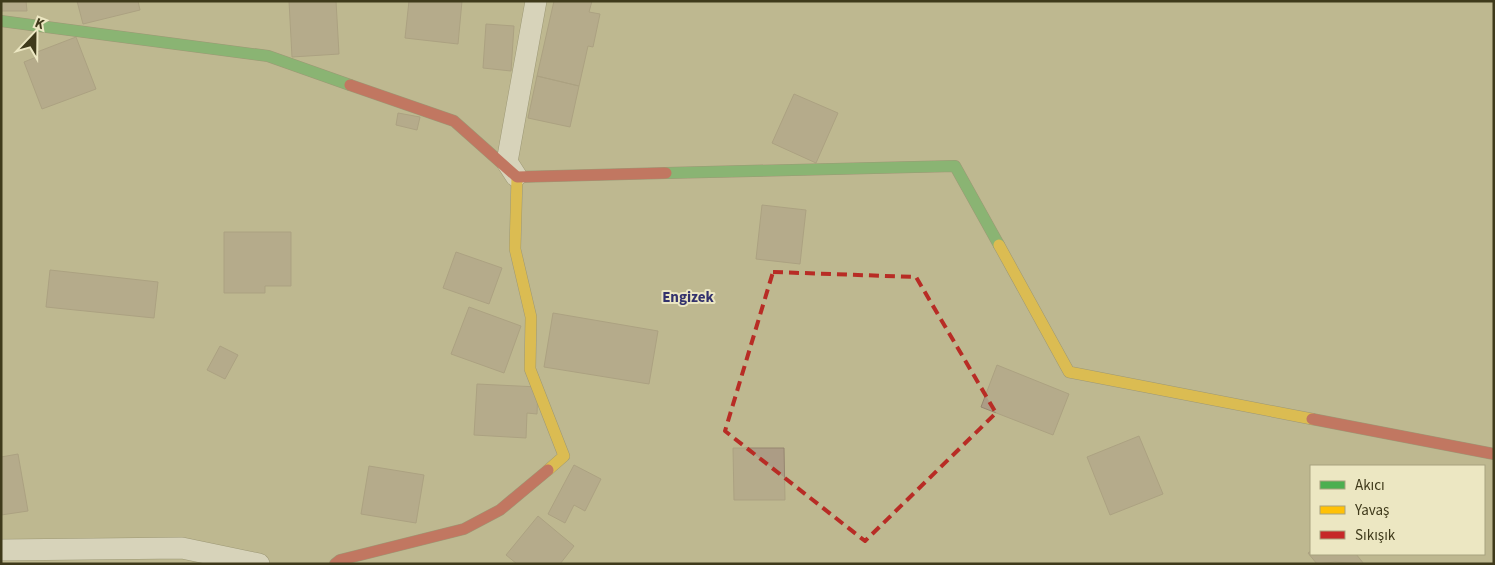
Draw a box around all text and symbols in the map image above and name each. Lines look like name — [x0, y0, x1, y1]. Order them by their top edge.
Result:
north arrow — [10, 10, 60, 60]
text: K — [32, 13, 48, 35]
district label: Engizek — [662, 287, 715, 308]
legend — [1310, 465, 1485, 555]
text: Akıcı — [1355, 475, 1385, 496]
text: Yavaş — [1354, 500, 1389, 521]
text: Sıkışık — [1355, 525, 1396, 546]

